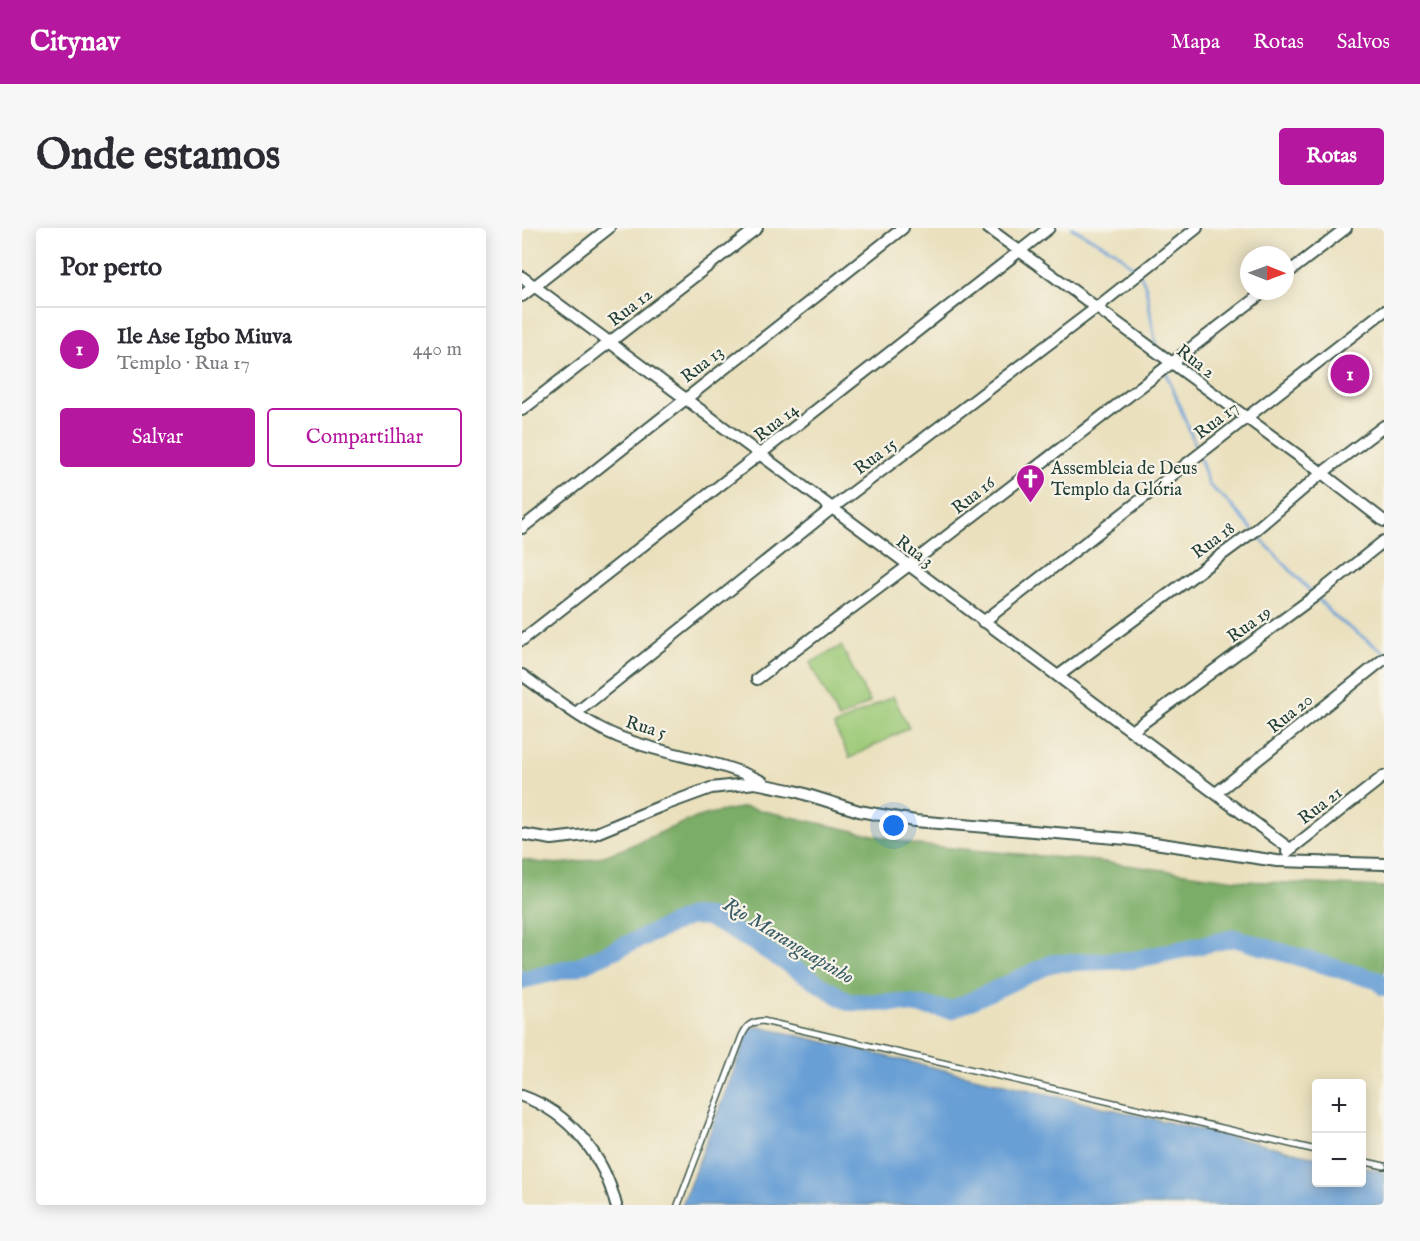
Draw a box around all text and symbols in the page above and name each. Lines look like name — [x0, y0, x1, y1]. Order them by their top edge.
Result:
text: Citynav — [30, 25, 120, 60]
text: Mapa — [1171, 29, 1220, 56]
text: Rotas — [1253, 29, 1304, 56]
text: Salvos — [1337, 29, 1390, 56]
button: Rotas — [1279, 128, 1384, 185]
text: Onde estamos — [36, 130, 280, 183]
north arrow — [1240, 246, 1294, 300]
text: Por perto — [60, 251, 162, 284]
street label: Rua 12 — [604, 284, 658, 333]
text: Ile Ase Igbo Miuva — [117, 323, 292, 351]
text: 1 — [76, 337, 83, 362]
text: 440 m — [413, 337, 462, 362]
street label: Rua 2 — [1171, 340, 1219, 384]
street label: Rua 13 — [677, 341, 729, 389]
text: Templo · Rua 17 — [117, 351, 250, 376]
pin: 1 — [1330, 352, 1370, 396]
street label: Rua 17 — [1190, 397, 1244, 446]
street label: Rua 14 — [750, 399, 804, 448]
button: Salvar — [60, 408, 255, 467]
button: Compartilhar — [267, 408, 462, 467]
street label: Rua 15 — [850, 433, 902, 481]
place label: Assembleia de Deus Templo da Glória — [1050, 458, 1197, 502]
church icon: Assembleia de Deus Templo da Glória — [1014, 462, 1046, 504]
street label: Rua 16 — [948, 472, 1001, 520]
street label: Rua 18 — [1188, 517, 1240, 565]
street label: Rua 3 — [891, 531, 938, 574]
street label: Rua 19 — [1223, 601, 1277, 649]
street label: Rua 20 — [1264, 689, 1318, 739]
street label: Rua 5 — [623, 711, 669, 746]
street label: Rua 21 — [1294, 782, 1348, 831]
your location — [879, 811, 908, 840]
water label: Rio Maranguapinho — [718, 892, 858, 991]
map controls — [1312, 1079, 1366, 1187]
button: + — [1312, 1079, 1366, 1133]
button: − — [1312, 1133, 1366, 1187]

